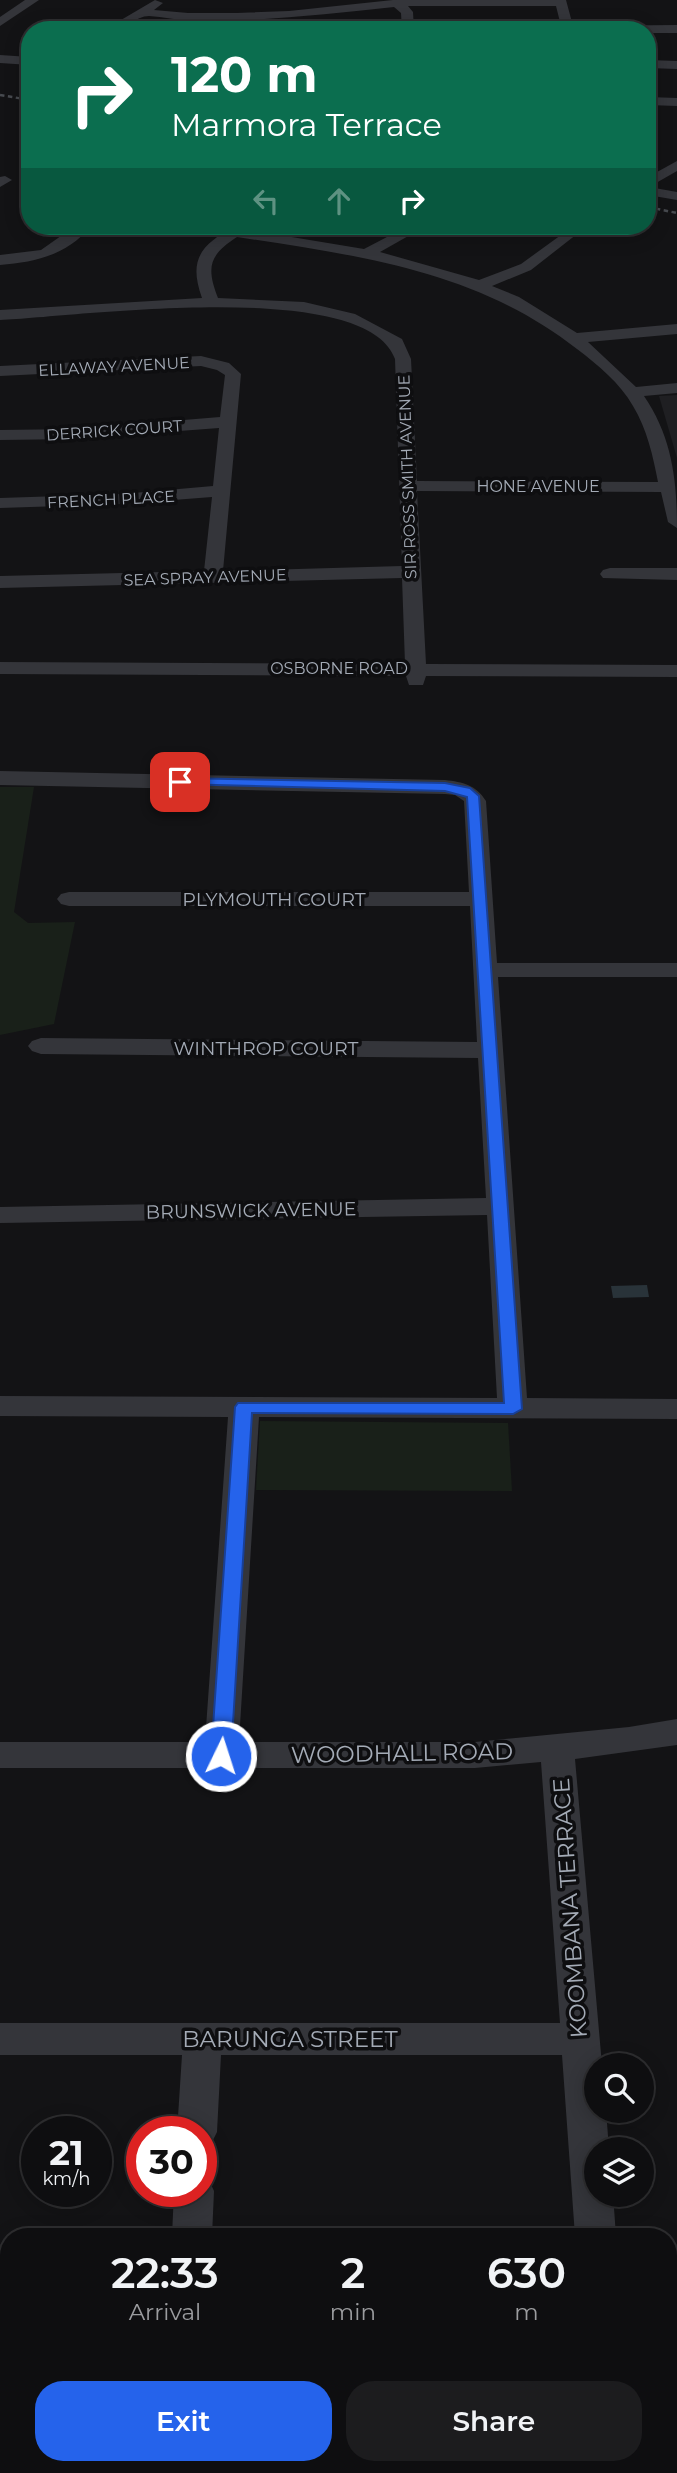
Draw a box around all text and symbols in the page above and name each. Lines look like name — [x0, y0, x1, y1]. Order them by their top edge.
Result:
text: 120 m — [171, 45, 318, 104]
icon: right — [56, 49, 147, 140]
text: Marmora Terrace — [171, 105, 442, 144]
icon: left — [247, 182, 285, 220]
icon: ahead — [320, 182, 358, 220]
icon: right — [393, 182, 431, 220]
street label: ELLAWAY AVENUE — [38, 353, 190, 380]
street label: SIR ROSS SMITH AVENUE — [394, 374, 421, 580]
street label: DERRICK COURT — [45, 416, 183, 445]
street label: HONE AVENUE — [476, 477, 600, 496]
street label: FRENCH PLACE — [47, 487, 175, 512]
street label: SEA SPRAY AVENUE — [123, 565, 287, 590]
street label: OSBORNE ROAD — [270, 659, 408, 678]
pin — [150, 752, 210, 812]
icon: arrive — [161, 763, 199, 801]
street label: PLYMOUTH COURT — [182, 888, 366, 911]
street label: WINTHROP COURT — [174, 1037, 359, 1060]
street label: BRUNSWICK AVENUE — [146, 1197, 356, 1224]
position arrow — [184, 1719, 258, 1793]
street label: WOODHALL ROAD — [291, 1737, 513, 1769]
street label: KOOMBANA TERRACE — [547, 1777, 593, 2039]
street label: BARUNGA STREET — [182, 2025, 398, 2053]
map controls — [584, 2053, 654, 2207]
button: search — [584, 2053, 654, 2123]
speed limit sign: 30 — [126, 2116, 217, 2207]
text: 21 — [49, 2131, 84, 2174]
button: layers — [584, 2137, 654, 2207]
text: km/h — [42, 2168, 91, 2190]
text: 22:33 — [111, 2247, 219, 2299]
text: 2 — [341, 2247, 365, 2299]
text: 630 — [487, 2247, 566, 2299]
text: Arrival — [129, 2298, 201, 2326]
text: min — [330, 2298, 376, 2326]
text: m — [514, 2298, 539, 2326]
button: Exit — [35, 2381, 332, 2461]
button: Share — [346, 2381, 642, 2461]

